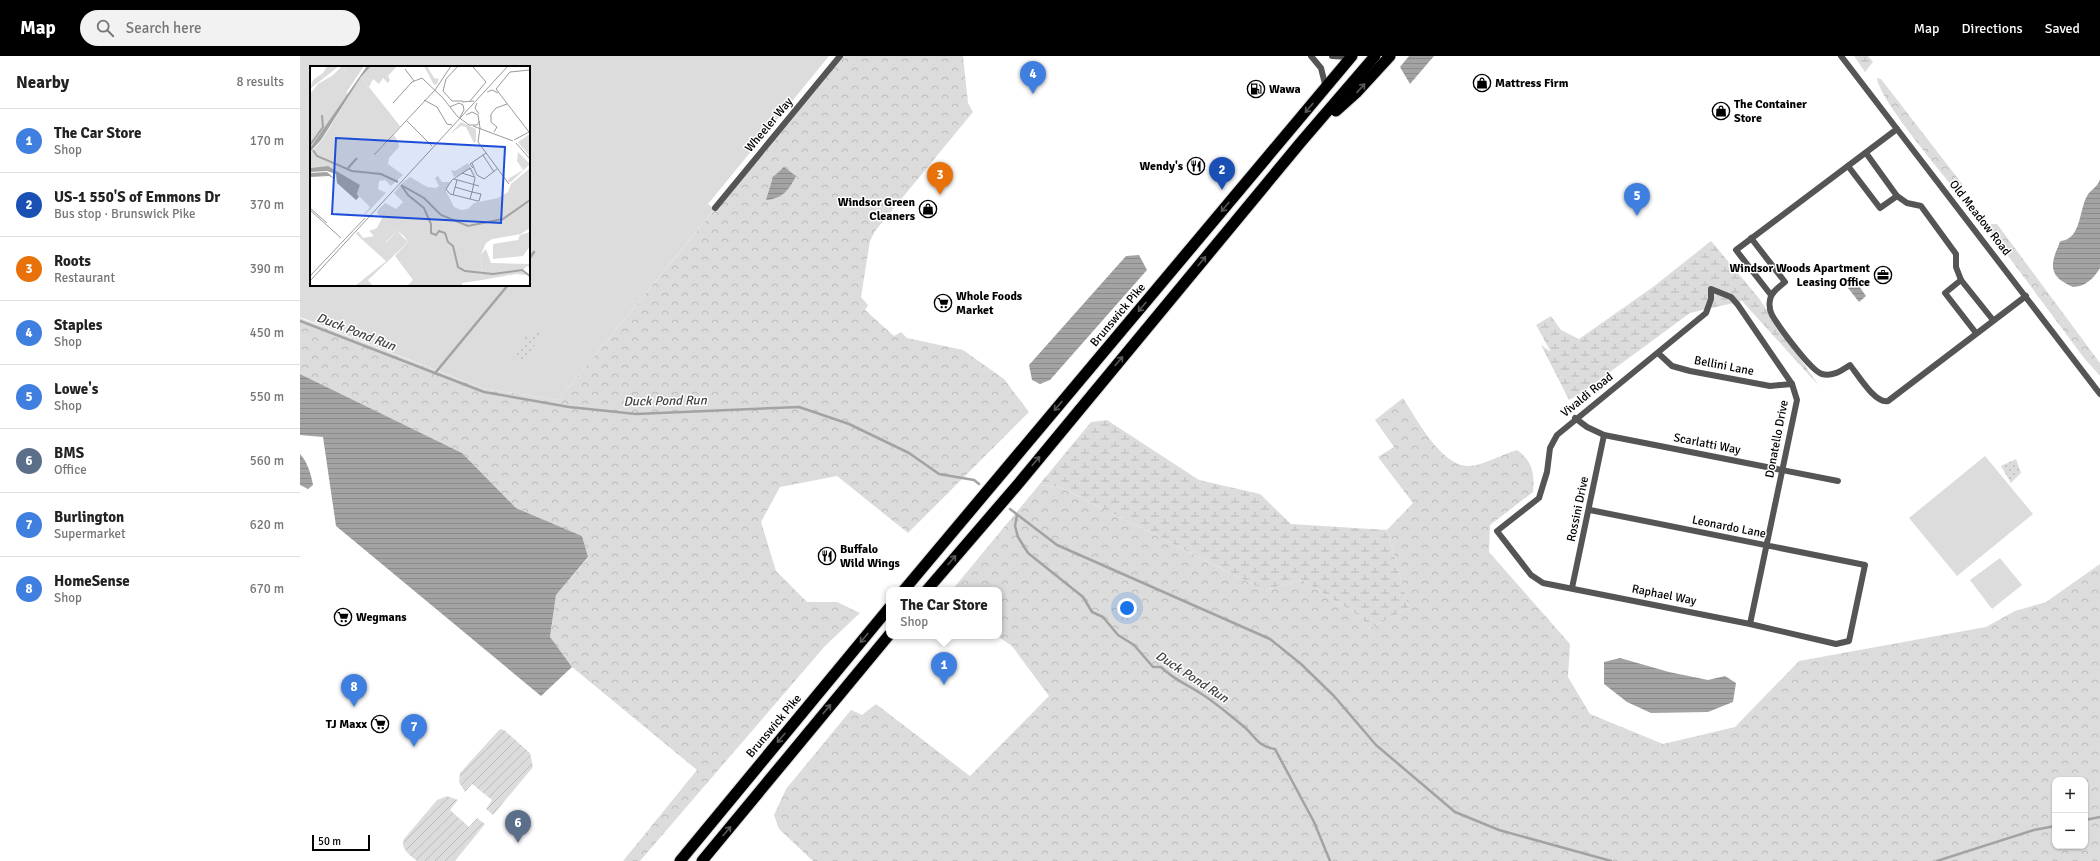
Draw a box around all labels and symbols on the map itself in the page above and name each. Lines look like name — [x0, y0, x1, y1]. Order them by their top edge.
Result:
pin: 4 — [1020, 61, 1046, 94]
inset map — [310, 66, 530, 286]
shop icon: Mattress Firm — [1472, 73, 1492, 93]
place label: Mattress Firm — [1495, 76, 1569, 91]
fuel station icon: Wawa — [1246, 79, 1266, 99]
place label: Wawa — [1269, 82, 1301, 97]
one-way arrow — [1356, 83, 1365, 93]
street label: Wheeler Way — [742, 94, 796, 155]
place label: The Container Store — [1734, 97, 1807, 126]
shop icon: The Container Store — [1711, 101, 1731, 121]
one-way arrow — [1304, 102, 1313, 113]
restaurant icon: Wendy's — [1186, 156, 1206, 176]
pin: 2 — [1209, 157, 1235, 190]
place label: Wendy's — [1140, 159, 1184, 174]
pin: 3 — [927, 162, 953, 195]
street label: Old Meadow Road — [1946, 177, 2014, 259]
pin: 5 — [1624, 183, 1650, 216]
place label: Windsor Green Cleaners — [838, 195, 916, 224]
shop icon: Windsor Green Cleaners — [918, 199, 938, 219]
one-way arrow — [1221, 202, 1230, 213]
one-way arrow — [1198, 256, 1207, 267]
place label: Windsor Woods Apartment Leasing Office — [1730, 261, 1870, 290]
office icon: Windsor Woods Apartment Leasing Office — [1873, 265, 1893, 285]
street label: Brunswick Pike — [1087, 280, 1149, 350]
place label: Whole Foods Market — [956, 289, 1023, 318]
supermarket icon: Whole Foods Market — [933, 293, 953, 313]
one-way arrow — [1137, 302, 1146, 312]
water label: Duck Pond Run — [314, 310, 399, 355]
street label: Bellini Lane — [1693, 353, 1755, 379]
one-way arrow — [1115, 356, 1124, 367]
street label: Vivaldi Road — [1558, 369, 1616, 421]
water label: Duck Pond Run — [623, 392, 708, 410]
street label: Donatello Drive — [1762, 399, 1792, 479]
one-way arrow — [1054, 401, 1063, 412]
street label: Scarlatti Way — [1672, 430, 1742, 458]
one-way arrow — [1032, 456, 1041, 467]
street label: Rossini Drive — [1564, 475, 1592, 543]
street label: Leonardo Lane — [1691, 512, 1767, 542]
place label: Buffalo Wild Wings — [840, 542, 901, 571]
restaurant icon: Buffalo Wild Wings — [817, 546, 837, 566]
one-way arrow — [948, 555, 957, 566]
street label: Raphael Way — [1630, 581, 1698, 609]
your location — [1117, 598, 1137, 618]
supermarket icon: Wegmans — [333, 607, 353, 627]
place label: Wegmans — [356, 610, 407, 625]
one-way arrow — [860, 632, 869, 643]
water label: Duck Pond Run — [1153, 648, 1232, 707]
pin: 1 — [931, 652, 957, 685]
pin: 8 — [341, 674, 367, 707]
street label: Brunswick Pike — [743, 691, 805, 761]
one-way arrow — [823, 704, 832, 714]
supermarket icon: TJ Maxx — [370, 714, 390, 734]
pin: 7 — [401, 714, 427, 747]
place label: TJ Maxx — [326, 717, 367, 732]
one-way arrow — [777, 732, 785, 743]
pin: 6 — [505, 810, 531, 843]
one-way arrow — [722, 826, 731, 836]
scale bar — [312, 833, 370, 852]

